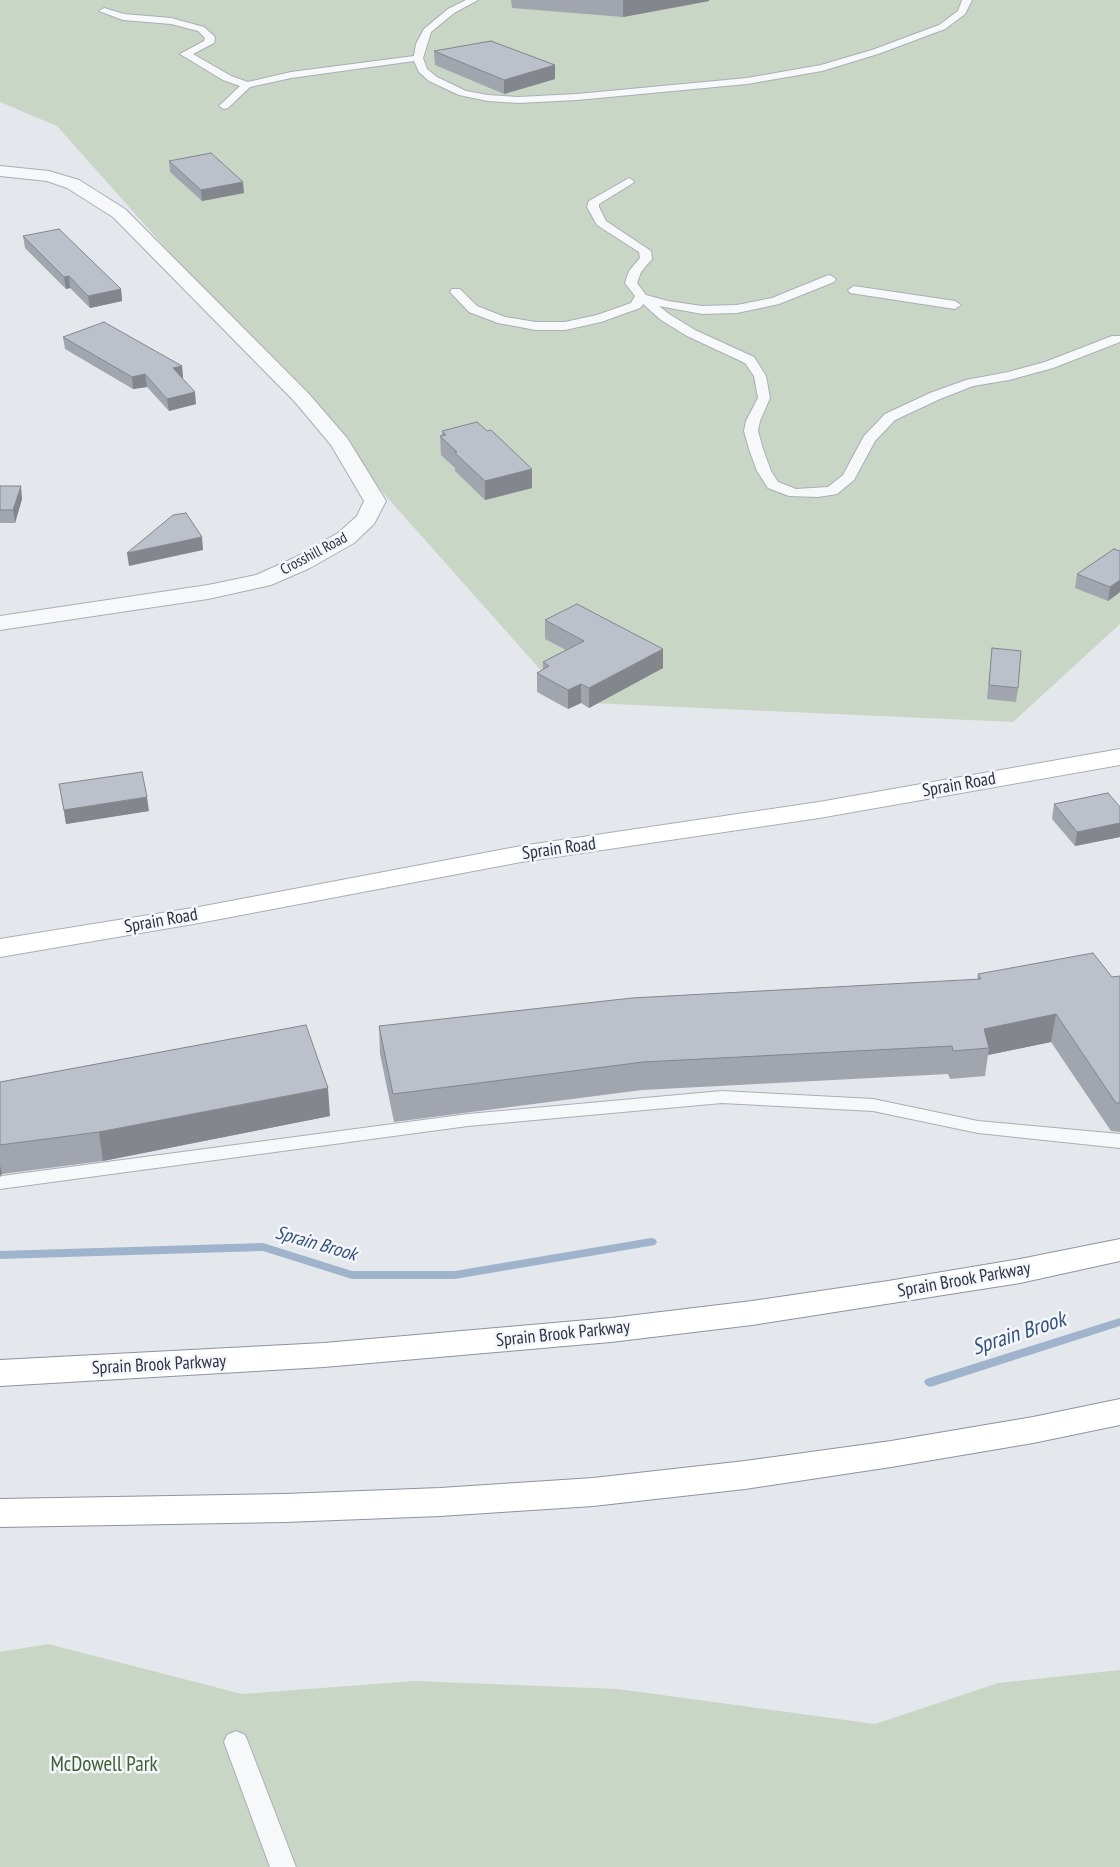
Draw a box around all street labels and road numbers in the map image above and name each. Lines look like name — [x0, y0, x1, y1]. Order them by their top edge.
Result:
street label: Crosshill Road — [278, 529, 350, 579]
street label: Sprain Road — [921, 768, 997, 802]
street label: Sprain Road — [521, 833, 597, 865]
street label: Sprain Road — [123, 904, 199, 938]
street label: Sprain Brook Parkway — [896, 1258, 1032, 1302]
street label: Sprain Brook Parkway — [495, 1316, 631, 1352]
street label: Sprain Brook Parkway — [91, 1351, 227, 1379]

